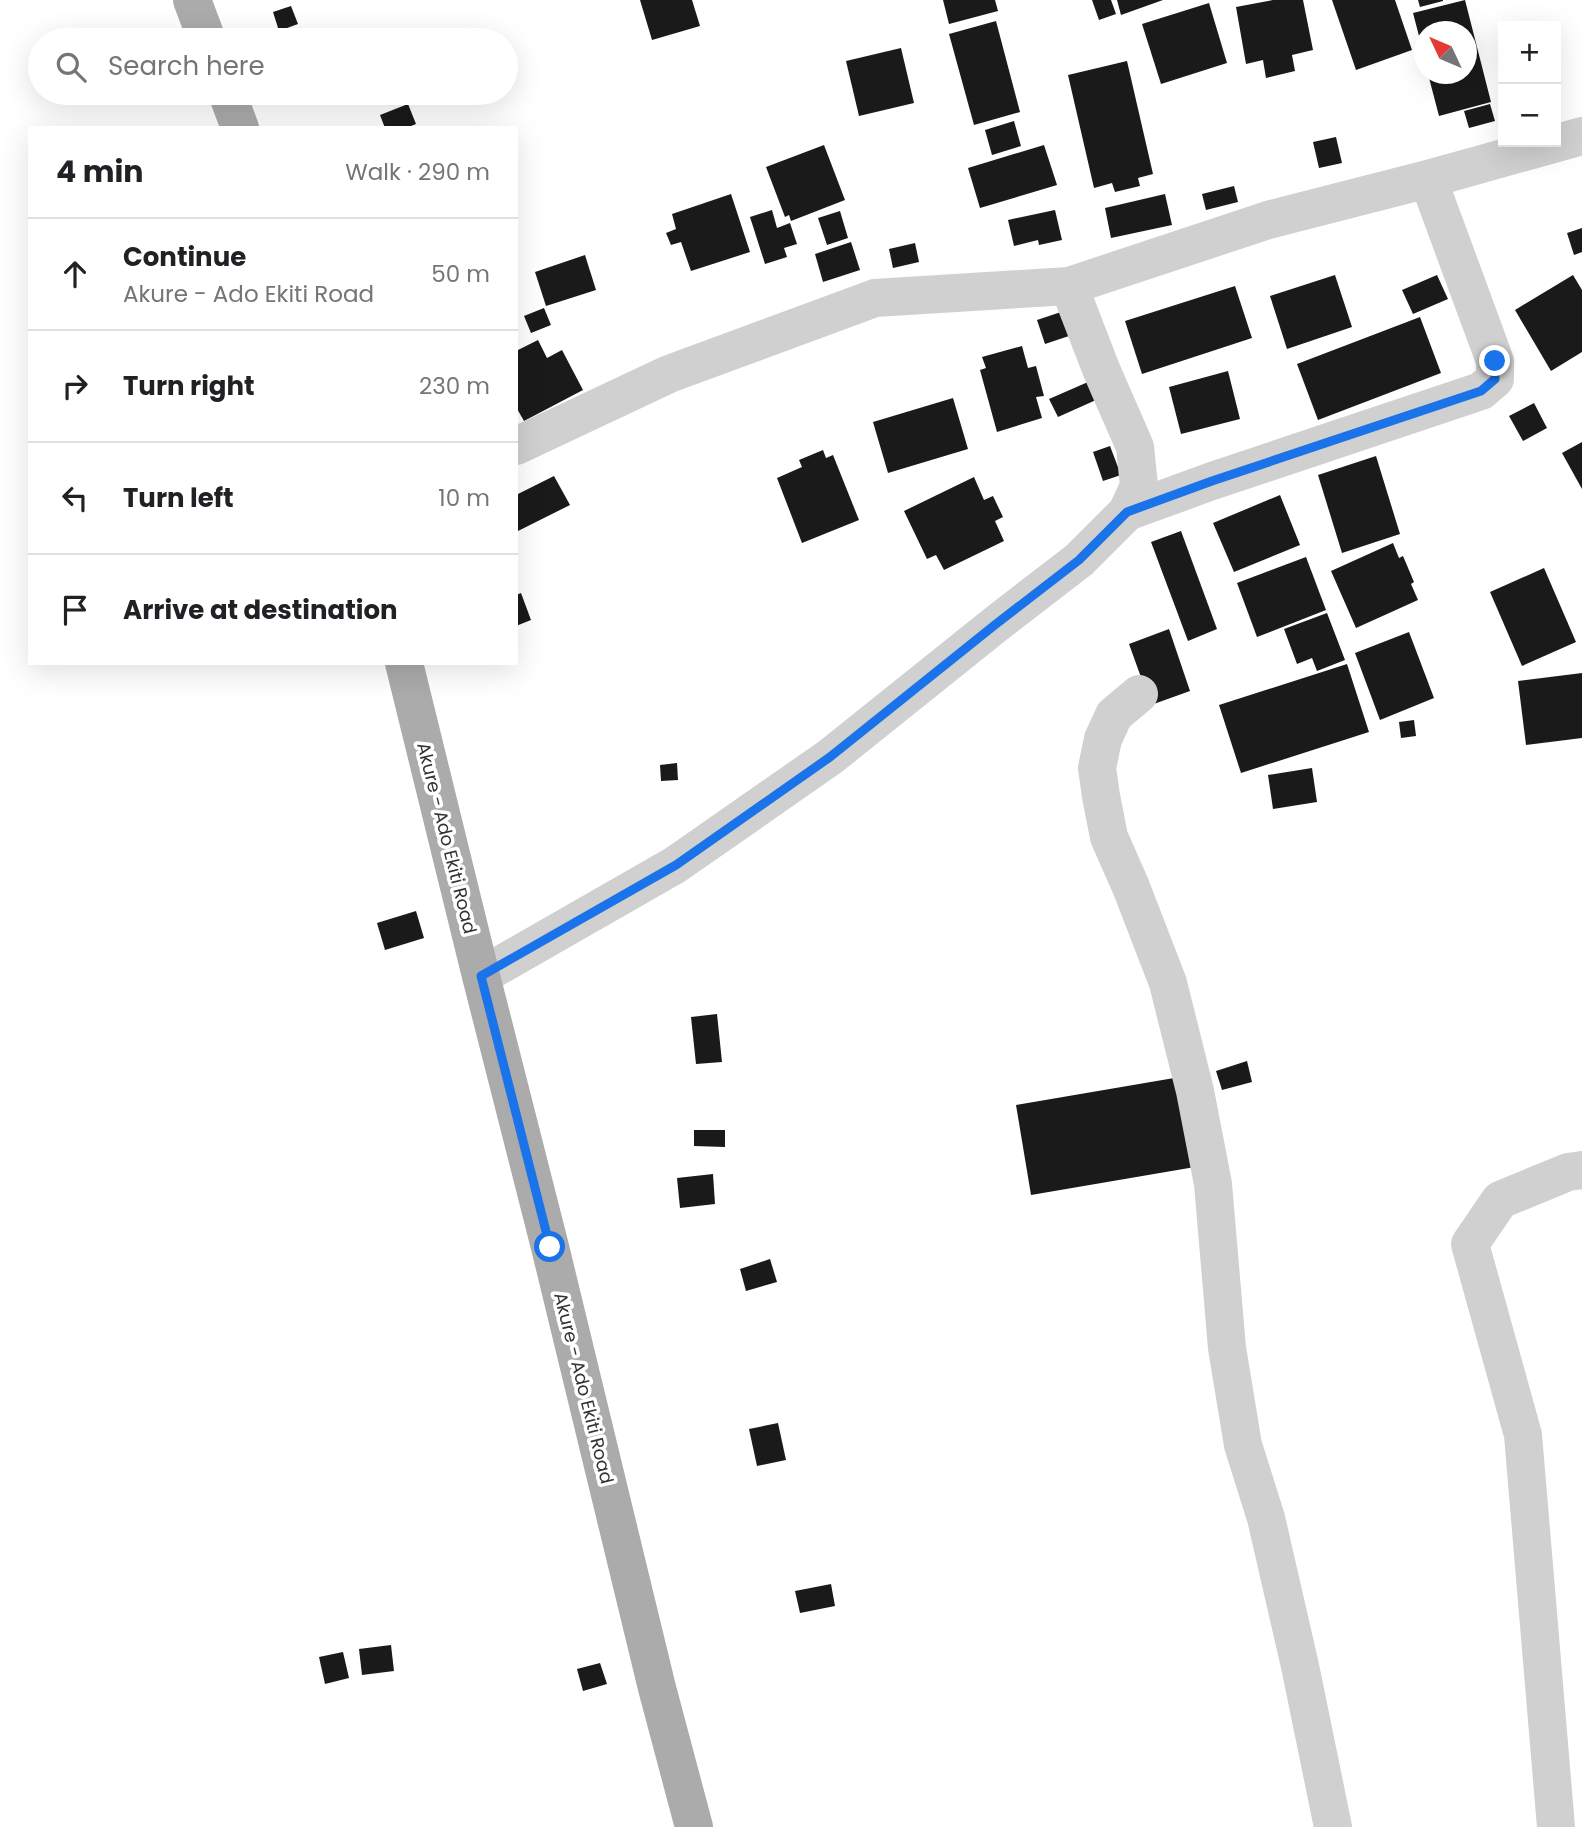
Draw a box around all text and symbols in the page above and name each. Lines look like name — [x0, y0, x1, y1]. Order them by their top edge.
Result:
north arrow — [1414, 21, 1477, 84]
map controls — [1498, 21, 1561, 147]
button: + — [1498, 21, 1561, 84]
search box — [28, 28, 518, 105]
icon: search — [52, 48, 90, 86]
text: Search here — [108, 48, 265, 84]
button: − — [1498, 84, 1561, 147]
text: 4 min — [56, 150, 144, 193]
text: Walk · 290 m — [345, 156, 490, 188]
text: Continue — [123, 239, 246, 275]
icon: ahead — [56, 255, 94, 293]
text: 50 m — [431, 258, 490, 290]
text: Akure - Ado Ekiti Road — [123, 278, 374, 310]
route end — [1479, 345, 1510, 376]
icon: right — [56, 367, 94, 405]
text: Turn right — [123, 368, 255, 404]
text: 230 m — [419, 370, 490, 402]
icon: left — [56, 479, 94, 517]
text: Turn left — [123, 480, 234, 516]
text: 10 m — [438, 482, 490, 514]
icon: arrive — [56, 591, 94, 629]
text: Arrive at destination — [123, 592, 398, 628]
street label: Akure - Ado Ekiti Road — [411, 740, 483, 936]
route start — [534, 1231, 565, 1262]
street label: Akure - Ado Ekiti Road — [548, 1290, 620, 1486]

